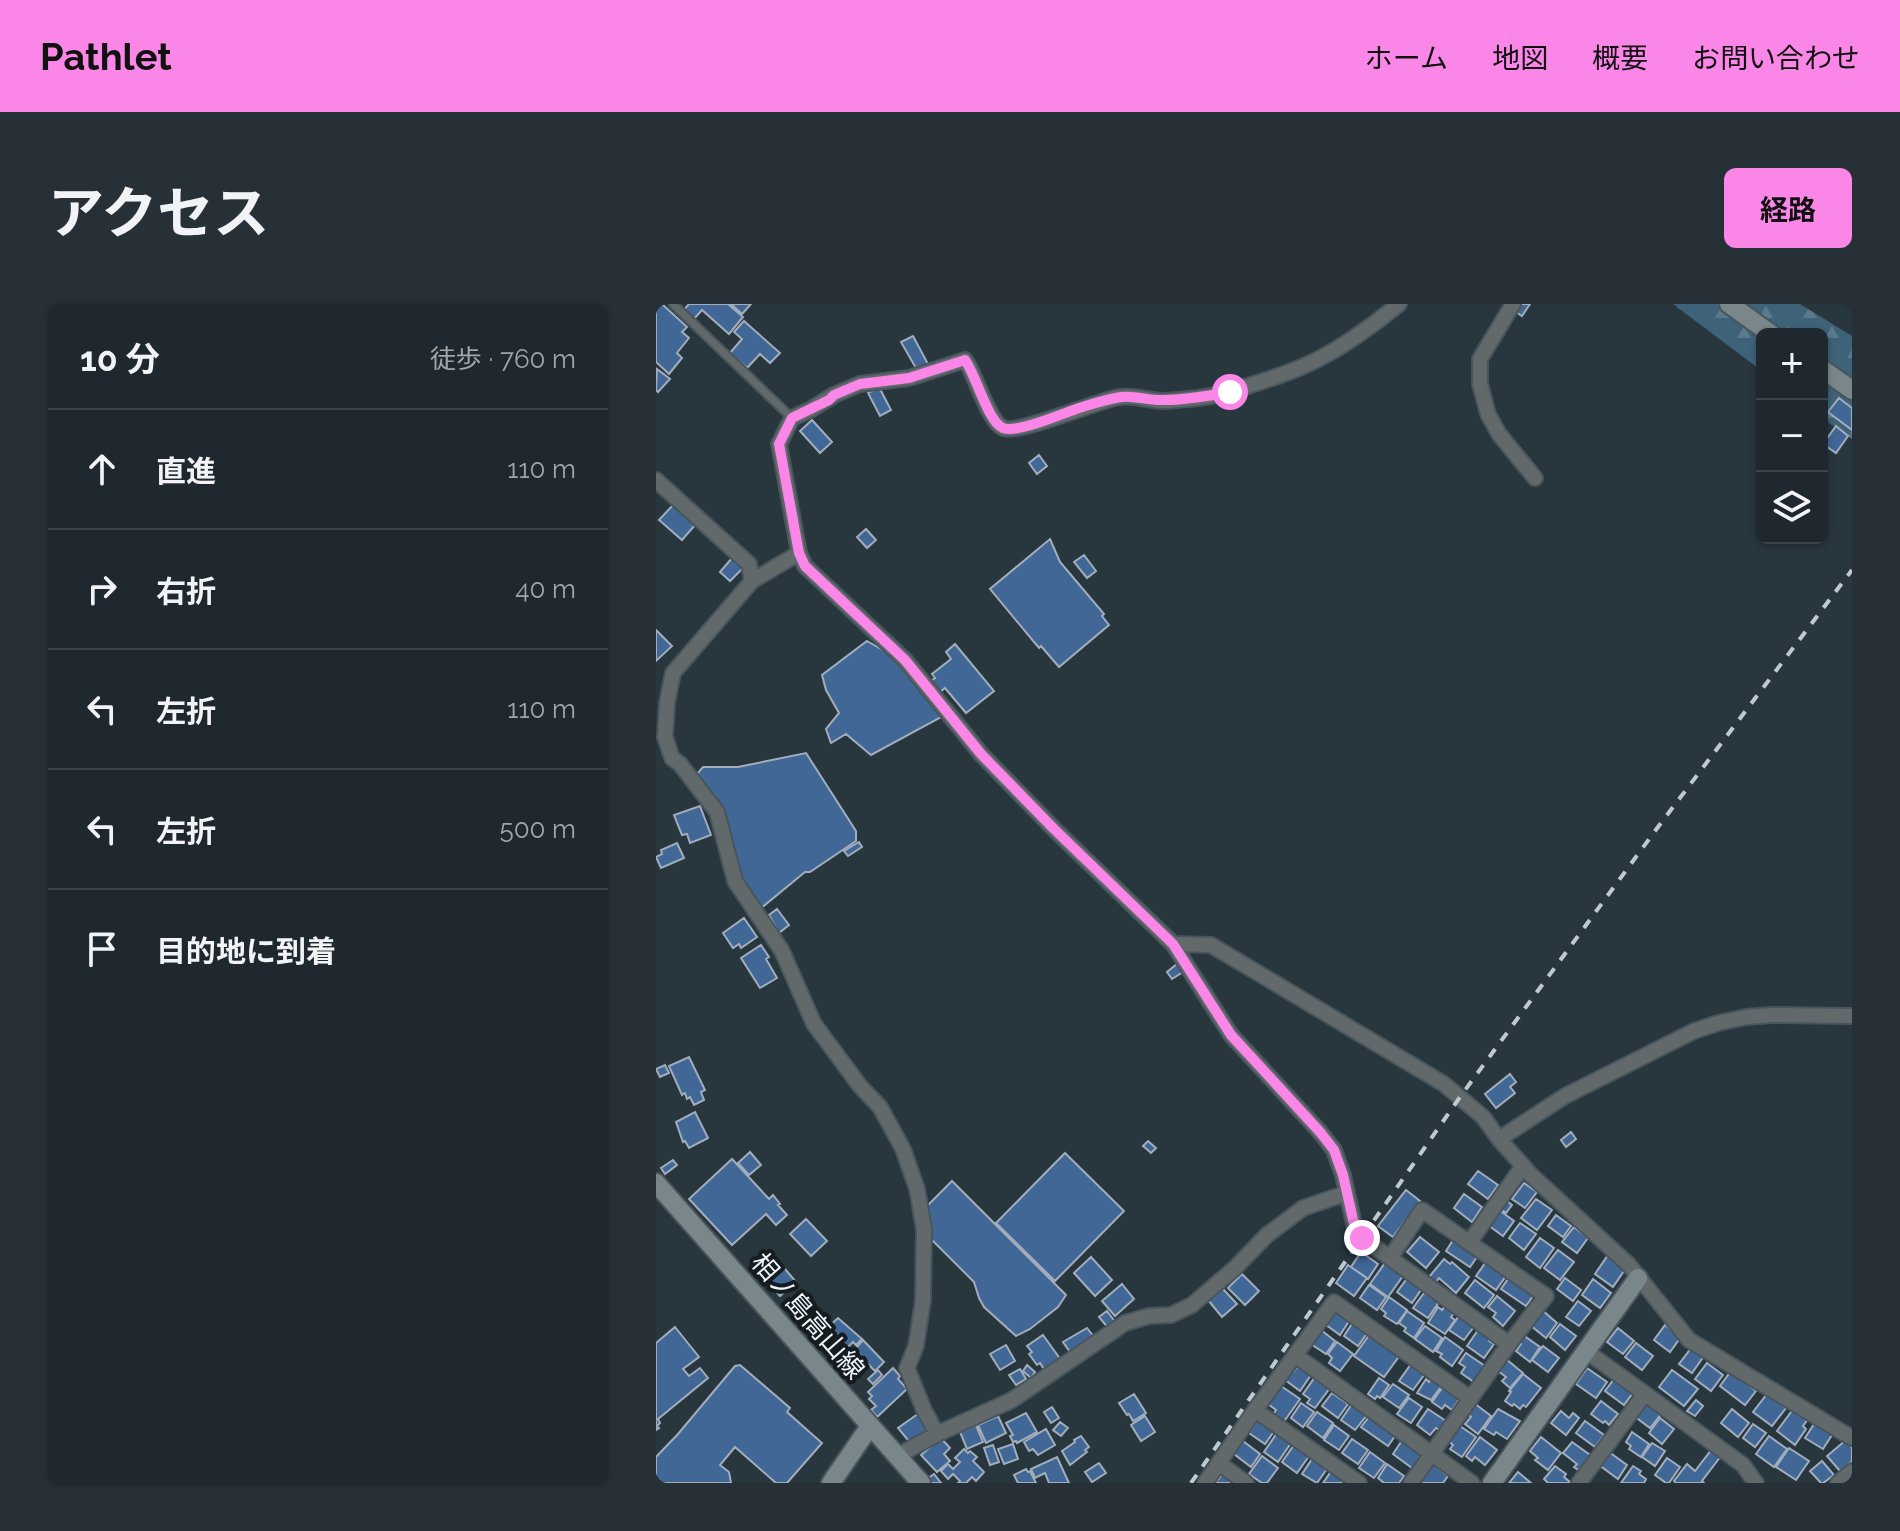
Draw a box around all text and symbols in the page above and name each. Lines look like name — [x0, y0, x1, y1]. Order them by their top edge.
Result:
text: Pathlet — [40, 34, 172, 79]
text: ホーム — [1365, 42, 1448, 75]
text: 地図 — [1492, 42, 1548, 75]
text: 概要 — [1592, 42, 1648, 75]
text: お問い合わせ — [1692, 42, 1860, 75]
button: 経路 — [1724, 168, 1852, 248]
text: アクセス — [48, 180, 269, 246]
map controls — [1756, 328, 1828, 544]
button: + — [1756, 328, 1828, 400]
text: 10 分 — [80, 339, 160, 379]
text: 徒歩 · 760 m — [430, 344, 576, 374]
route start — [1212, 374, 1248, 410]
button: − — [1756, 400, 1828, 472]
icon: ahead — [80, 447, 124, 491]
text: 直進 — [156, 454, 216, 489]
text: 110 m — [507, 454, 576, 484]
button: layers — [1756, 472, 1828, 544]
icon: right — [80, 567, 124, 611]
text: 右折 — [156, 574, 216, 609]
text: 40 m — [515, 574, 576, 604]
icon: left — [80, 687, 124, 731]
text: 左折 — [156, 694, 216, 729]
text: 110 m — [507, 694, 576, 724]
icon: left — [80, 807, 124, 851]
text: 左折 — [156, 814, 216, 849]
text: 500 m — [499, 814, 576, 844]
icon: arrive — [80, 927, 124, 971]
text: 目的地に到着 — [156, 934, 336, 969]
route end — [1344, 1220, 1380, 1256]
street label: 相ノ島高山線 — [746, 1247, 870, 1385]

